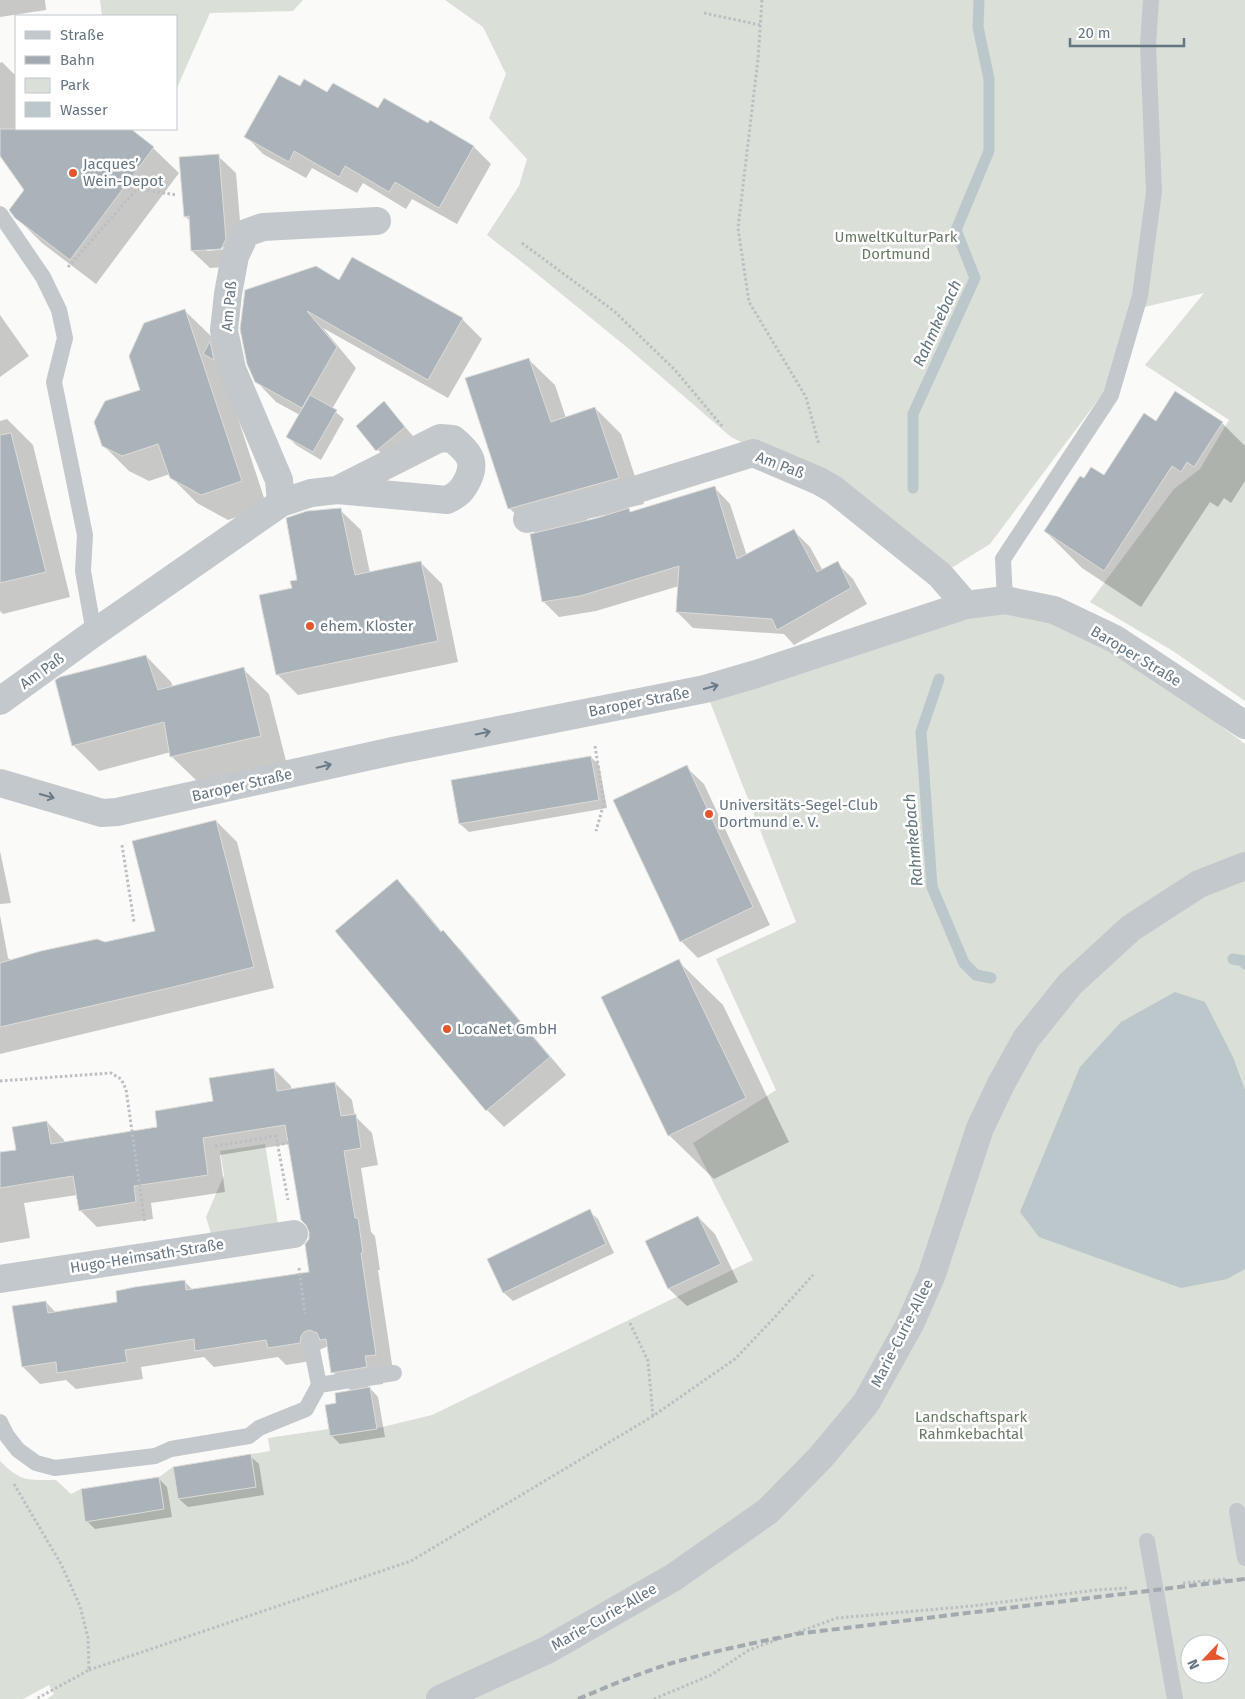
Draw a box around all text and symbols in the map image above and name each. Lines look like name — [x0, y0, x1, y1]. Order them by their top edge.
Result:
legend — [15, 15, 178, 130]
scale bar — [1070, 15, 1184, 47]
text: 20 m — [1078, 24, 1111, 42]
text: Straße — [60, 26, 104, 44]
text: Bahn — [60, 51, 95, 69]
text: Park — [60, 76, 90, 94]
text: Wasser — [60, 101, 108, 119]
place label: Jacques’ Wein-Depot — [83, 155, 164, 190]
marker: Jacques’ Wein-Depot — [67, 167, 79, 179]
park label: UmweltKulturPark Dortmund — [835, 228, 958, 263]
water label: Rahmkebach — [909, 277, 965, 369]
street label: Am Paß — [218, 280, 240, 332]
street label: Am Paß — [753, 448, 807, 482]
place label: ehem. Kloster — [320, 617, 414, 635]
marker: ehem. Kloster — [304, 620, 316, 632]
street label: Baroper Straße — [1088, 622, 1184, 690]
street label: Am Paß — [16, 649, 68, 693]
one-way arrow — [703, 682, 719, 692]
street label: Baroper Straße — [587, 683, 691, 721]
one-way arrow — [475, 728, 491, 737]
one-way arrow — [316, 761, 332, 770]
street label: Baroper Straße — [190, 765, 294, 805]
one-way arrow — [38, 792, 54, 802]
water label: Rahmkebach — [899, 793, 927, 887]
place label: Universitäts-Segel-Club Dortmund e. V. — [719, 796, 878, 831]
marker: Universitäts-Segel-Club Dortmund e. V. — [703, 808, 715, 820]
place label: LocaNet GmbH — [457, 1020, 557, 1038]
marker: LocaNet GmbH — [441, 1023, 453, 1035]
street label: Hugo-Heimsath-Straße — [69, 1235, 225, 1277]
street label: Marie-Curie-Allee — [867, 1276, 937, 1390]
park label: Landschaftspark Rahmkebachtal — [915, 1408, 1027, 1443]
street label: Marie-Curie-Allee — [548, 1580, 660, 1654]
north arrow — [1180, 1634, 1230, 1684]
text: N — [1184, 1656, 1203, 1672]

